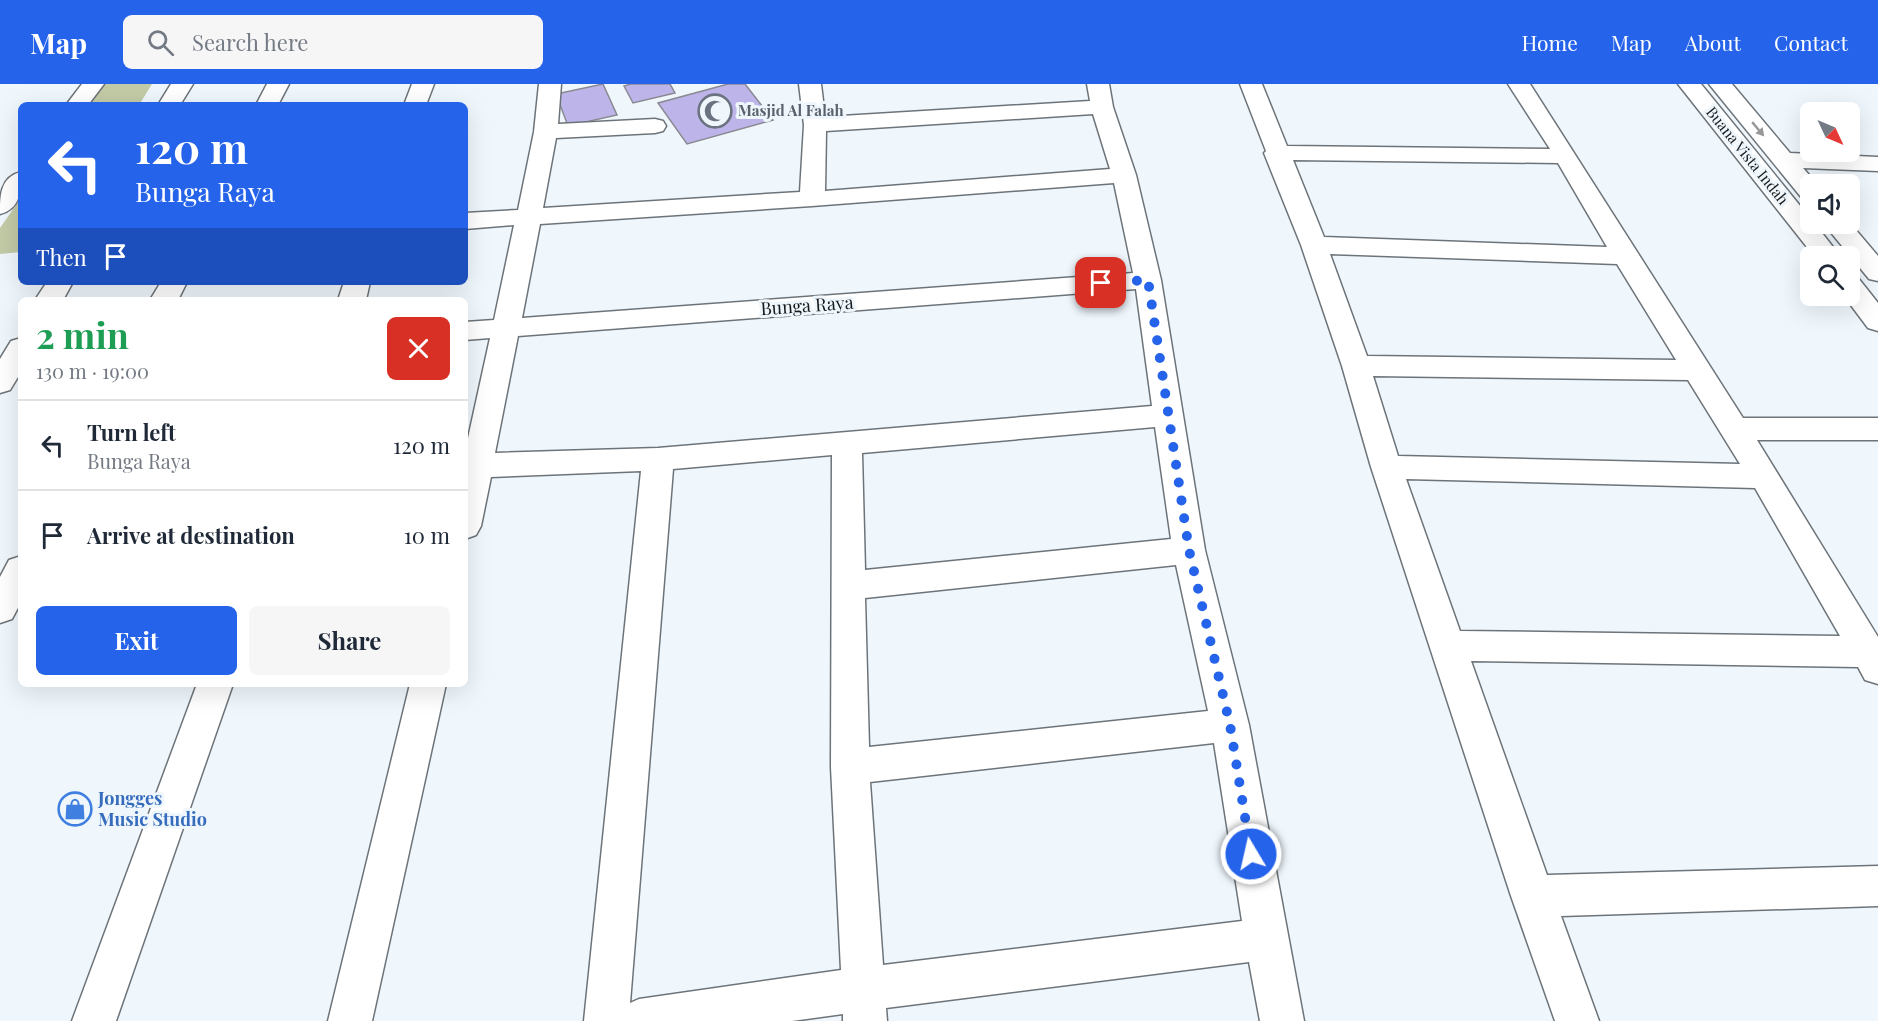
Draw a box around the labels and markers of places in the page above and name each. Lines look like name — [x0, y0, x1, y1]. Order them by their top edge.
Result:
mosque icon: Masjid Al Falah — [697, 93, 733, 129]
place label: Masjid Al Falah — [738, 100, 844, 120]
pin — [1075, 257, 1126, 308]
place label: Jongges Music Studio — [97, 786, 207, 831]
shop icon: Jongges Music Studio — [57, 791, 93, 827]

